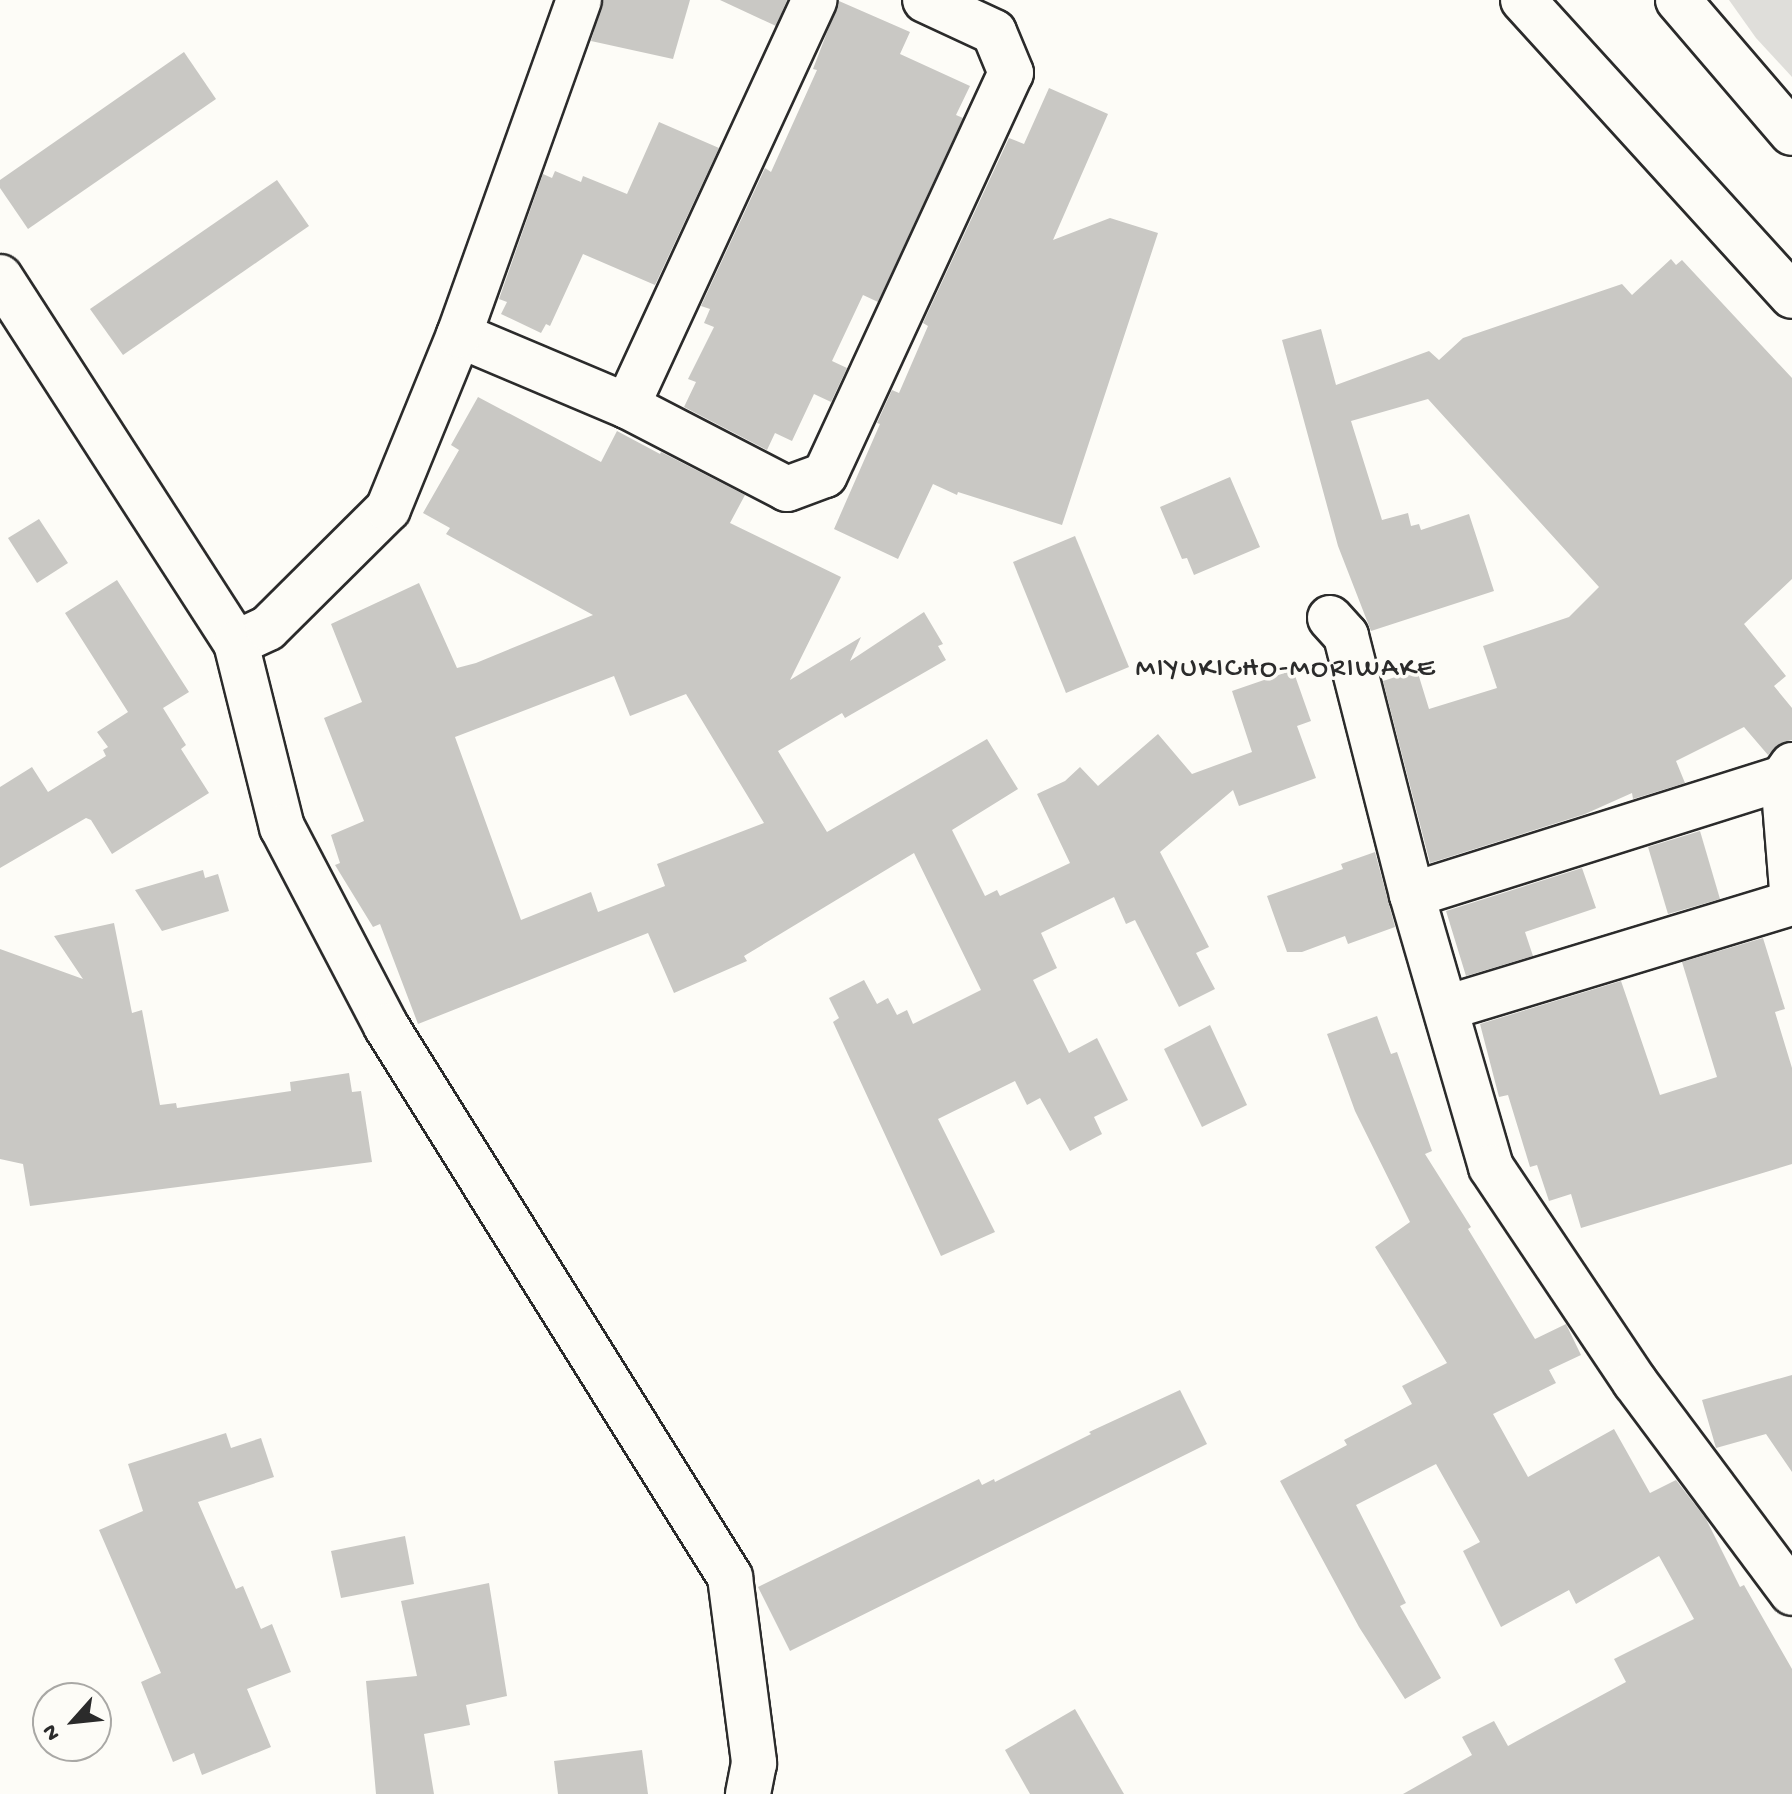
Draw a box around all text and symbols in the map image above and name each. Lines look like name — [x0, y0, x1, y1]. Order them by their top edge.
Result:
district label: MIYUKICHO-MORIWAKE — [1135, 653, 1437, 687]
north arrow — [32, 1682, 112, 1762]
text: N — [38, 1720, 67, 1744]

